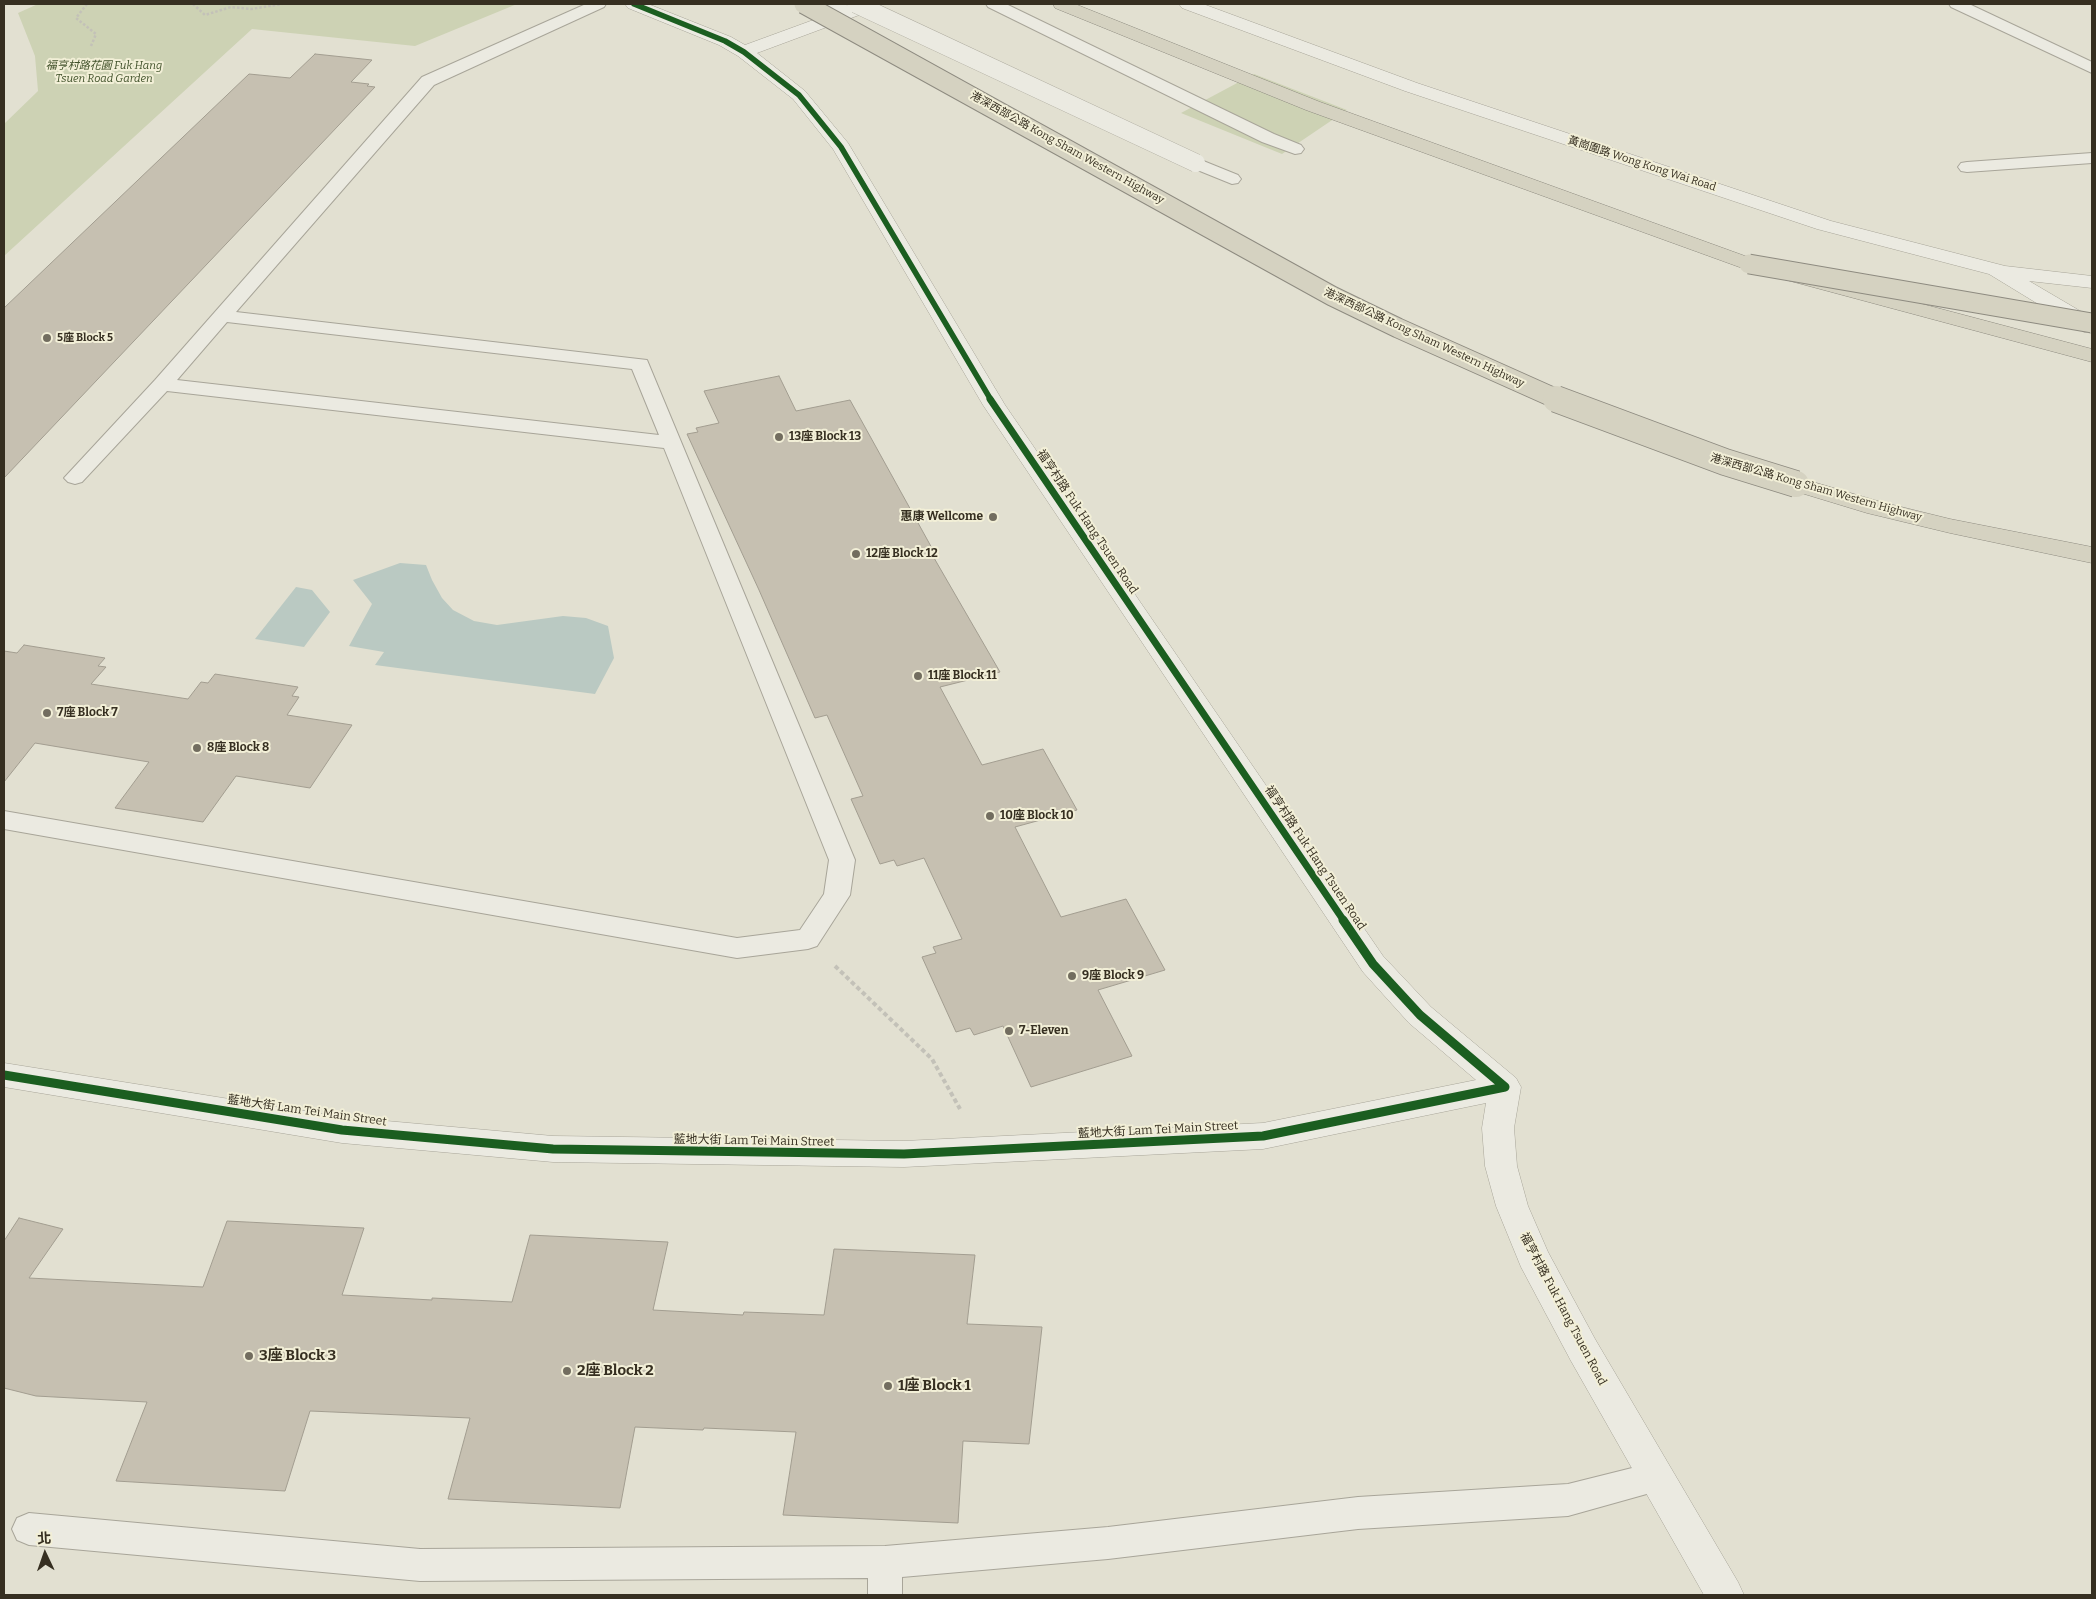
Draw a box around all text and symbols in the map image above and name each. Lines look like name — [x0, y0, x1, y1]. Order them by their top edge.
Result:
park label: 福亨村路花園 Fuk Hang Tsuen Road Garden — [46, 59, 162, 85]
street label: 港深西部公路 Kong Sham Western Highway — [968, 89, 1166, 207]
street label: 黃崗圍路 Wong Kong Wai Road — [1566, 134, 1718, 194]
street label: 港深西部公路 Kong Sham Western Highway — [1322, 286, 1526, 390]
place label: 5座 Block 5 — [57, 331, 113, 345]
marker: 5座 Block 5 — [41, 332, 53, 344]
place label: 13座 Block 13 — [789, 430, 861, 444]
marker: 13座 Block 13 — [773, 431, 785, 443]
street label: 福亨村路 Fuk Hang Tsuen Road — [1033, 447, 1141, 597]
street label: 港深西部公路 Kong Sham Western Highway — [1709, 451, 1923, 525]
place label: 惠康 Wellcome — [900, 510, 983, 524]
marker: 惠康 Wellcome — [987, 511, 999, 523]
place label: 12座 Block 12 — [866, 547, 938, 561]
marker: 12座 Block 12 — [850, 548, 862, 560]
place label: 11座 Block 11 — [928, 669, 997, 683]
marker: 11座 Block 11 — [912, 670, 924, 682]
place label: 7座 Block 7 — [57, 706, 118, 720]
marker: 7座 Block 7 — [41, 707, 53, 719]
place label: 8座 Block 8 — [207, 741, 269, 755]
marker: 8座 Block 8 — [191, 742, 203, 754]
street label: 福亨村路 Fuk Hang Tsuen Road — [1261, 783, 1369, 933]
place label: 10座 Block 10 — [1000, 809, 1073, 823]
marker: 10座 Block 10 — [984, 810, 996, 822]
place label: 9座 Block 9 — [1082, 969, 1144, 983]
marker: 9座 Block 9 — [1066, 970, 1078, 982]
place label: 7-Eleven — [1019, 1024, 1068, 1038]
marker: 7-Eleven — [1003, 1025, 1015, 1037]
street label: 藍地大街 Lam Tei Main Street — [226, 1093, 388, 1129]
street label: 藍地大街 Lam Tei Main Street — [1077, 1119, 1239, 1141]
street label: 藍地大街 Lam Tei Main Street — [674, 1132, 834, 1150]
street label: 福亨村路 Fuk Hang Tsuen Road — [1517, 1230, 1609, 1388]
place label: 3座 Block 3 — [259, 1347, 336, 1365]
marker: 3座 Block 3 — [243, 1350, 255, 1362]
place label: 2座 Block 2 — [577, 1362, 654, 1380]
marker: 2座 Block 2 — [561, 1365, 573, 1377]
place label: 1座 Block 1 — [898, 1377, 971, 1395]
marker: 1座 Block 1 — [882, 1380, 894, 1392]
north arrow — [20, 1529, 70, 1579]
text: 北 — [37, 1530, 52, 1547]

